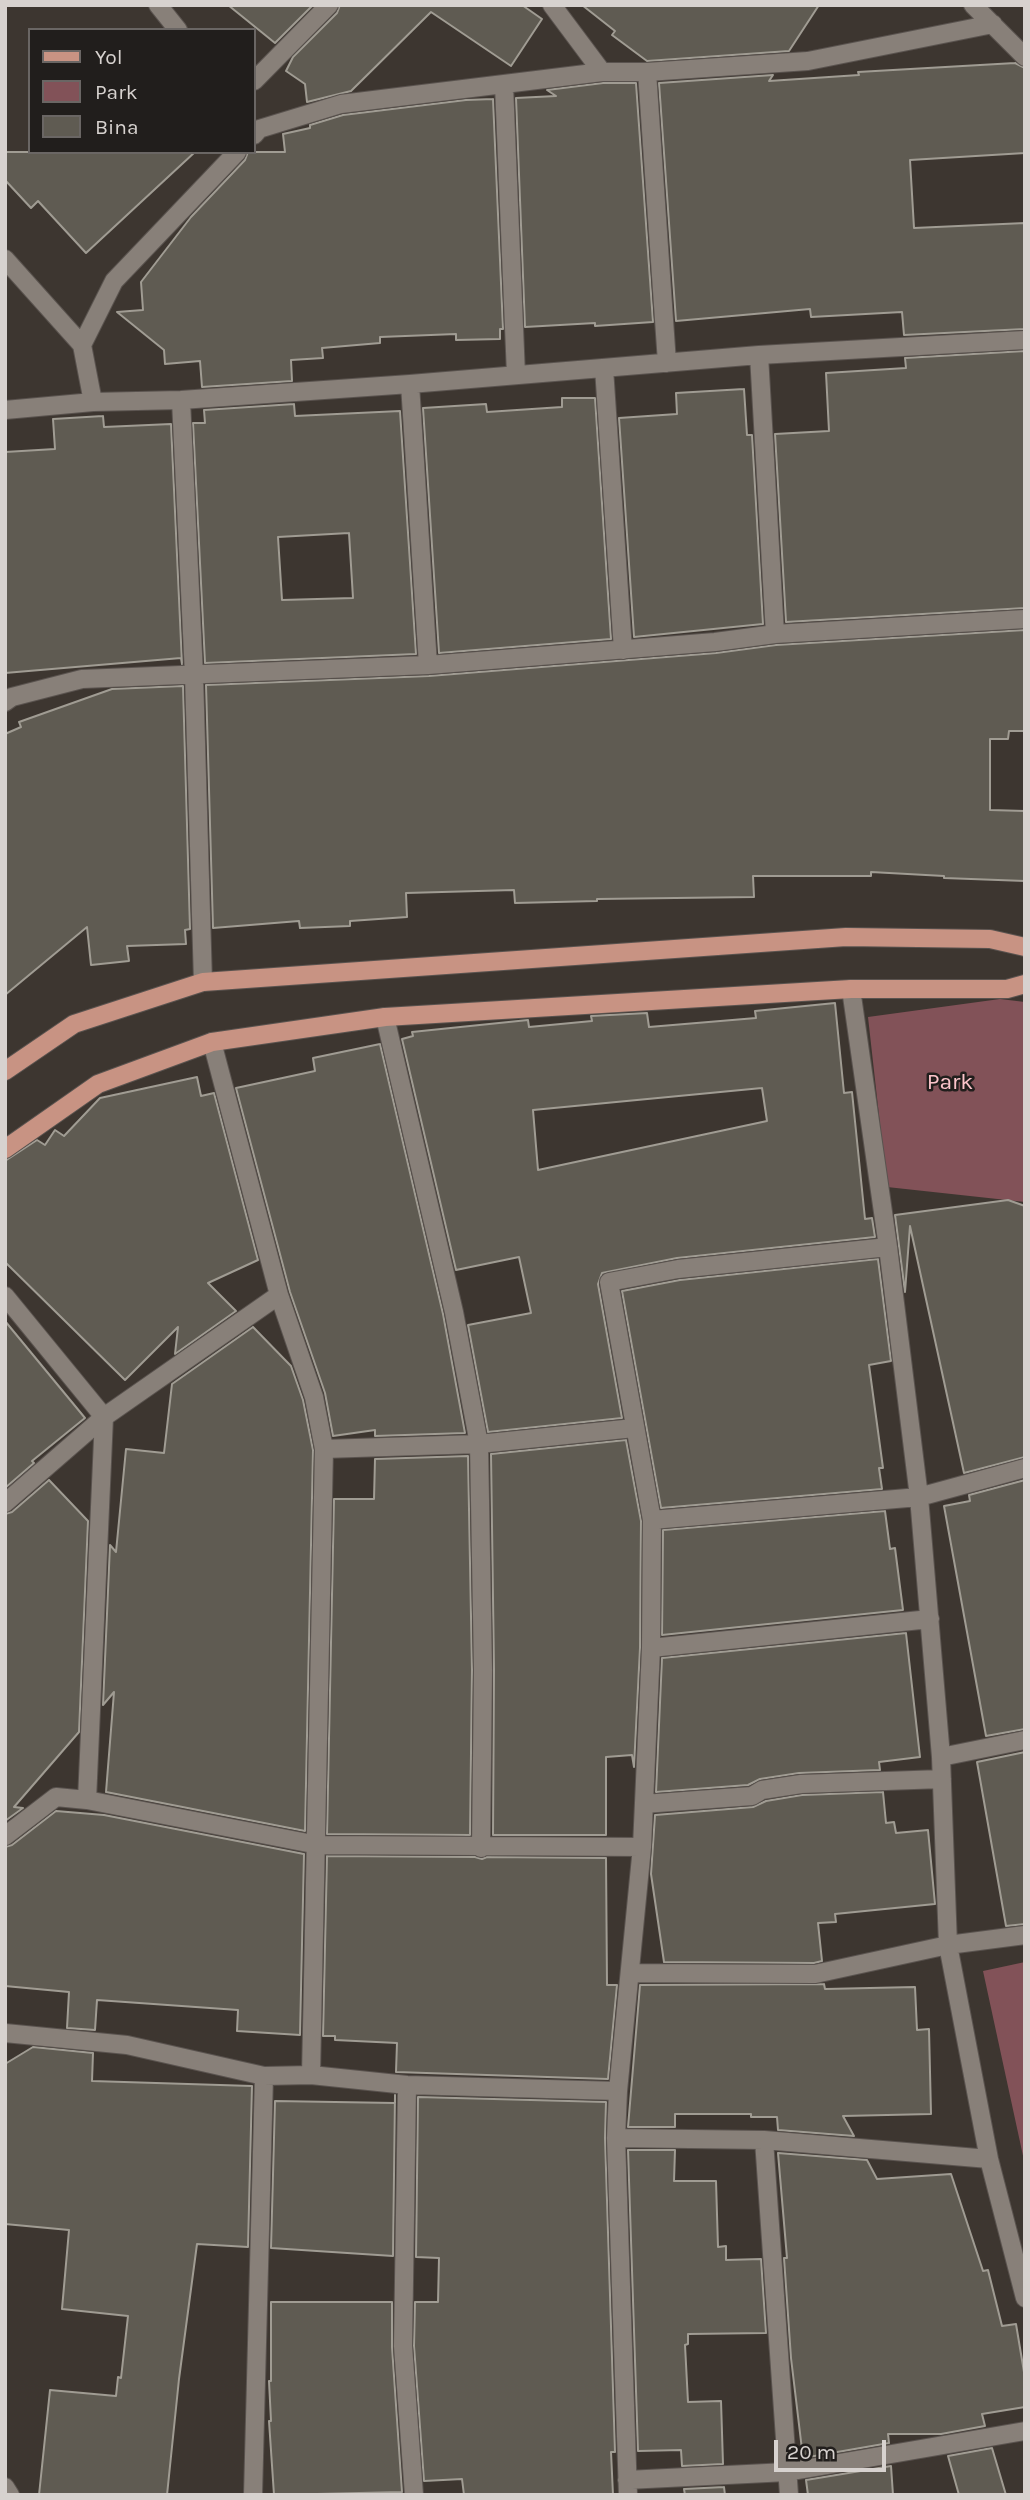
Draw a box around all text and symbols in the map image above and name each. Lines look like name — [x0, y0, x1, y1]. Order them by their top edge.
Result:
legend — [28, 28, 256, 154]
text: Yol — [95, 45, 123, 69]
text: Park — [95, 80, 138, 104]
text: Bina — [95, 115, 139, 139]
park label: Park — [927, 1068, 973, 1096]
scale bar — [778, 2426, 890, 2470]
text: 20 m — [787, 2440, 836, 2464]

